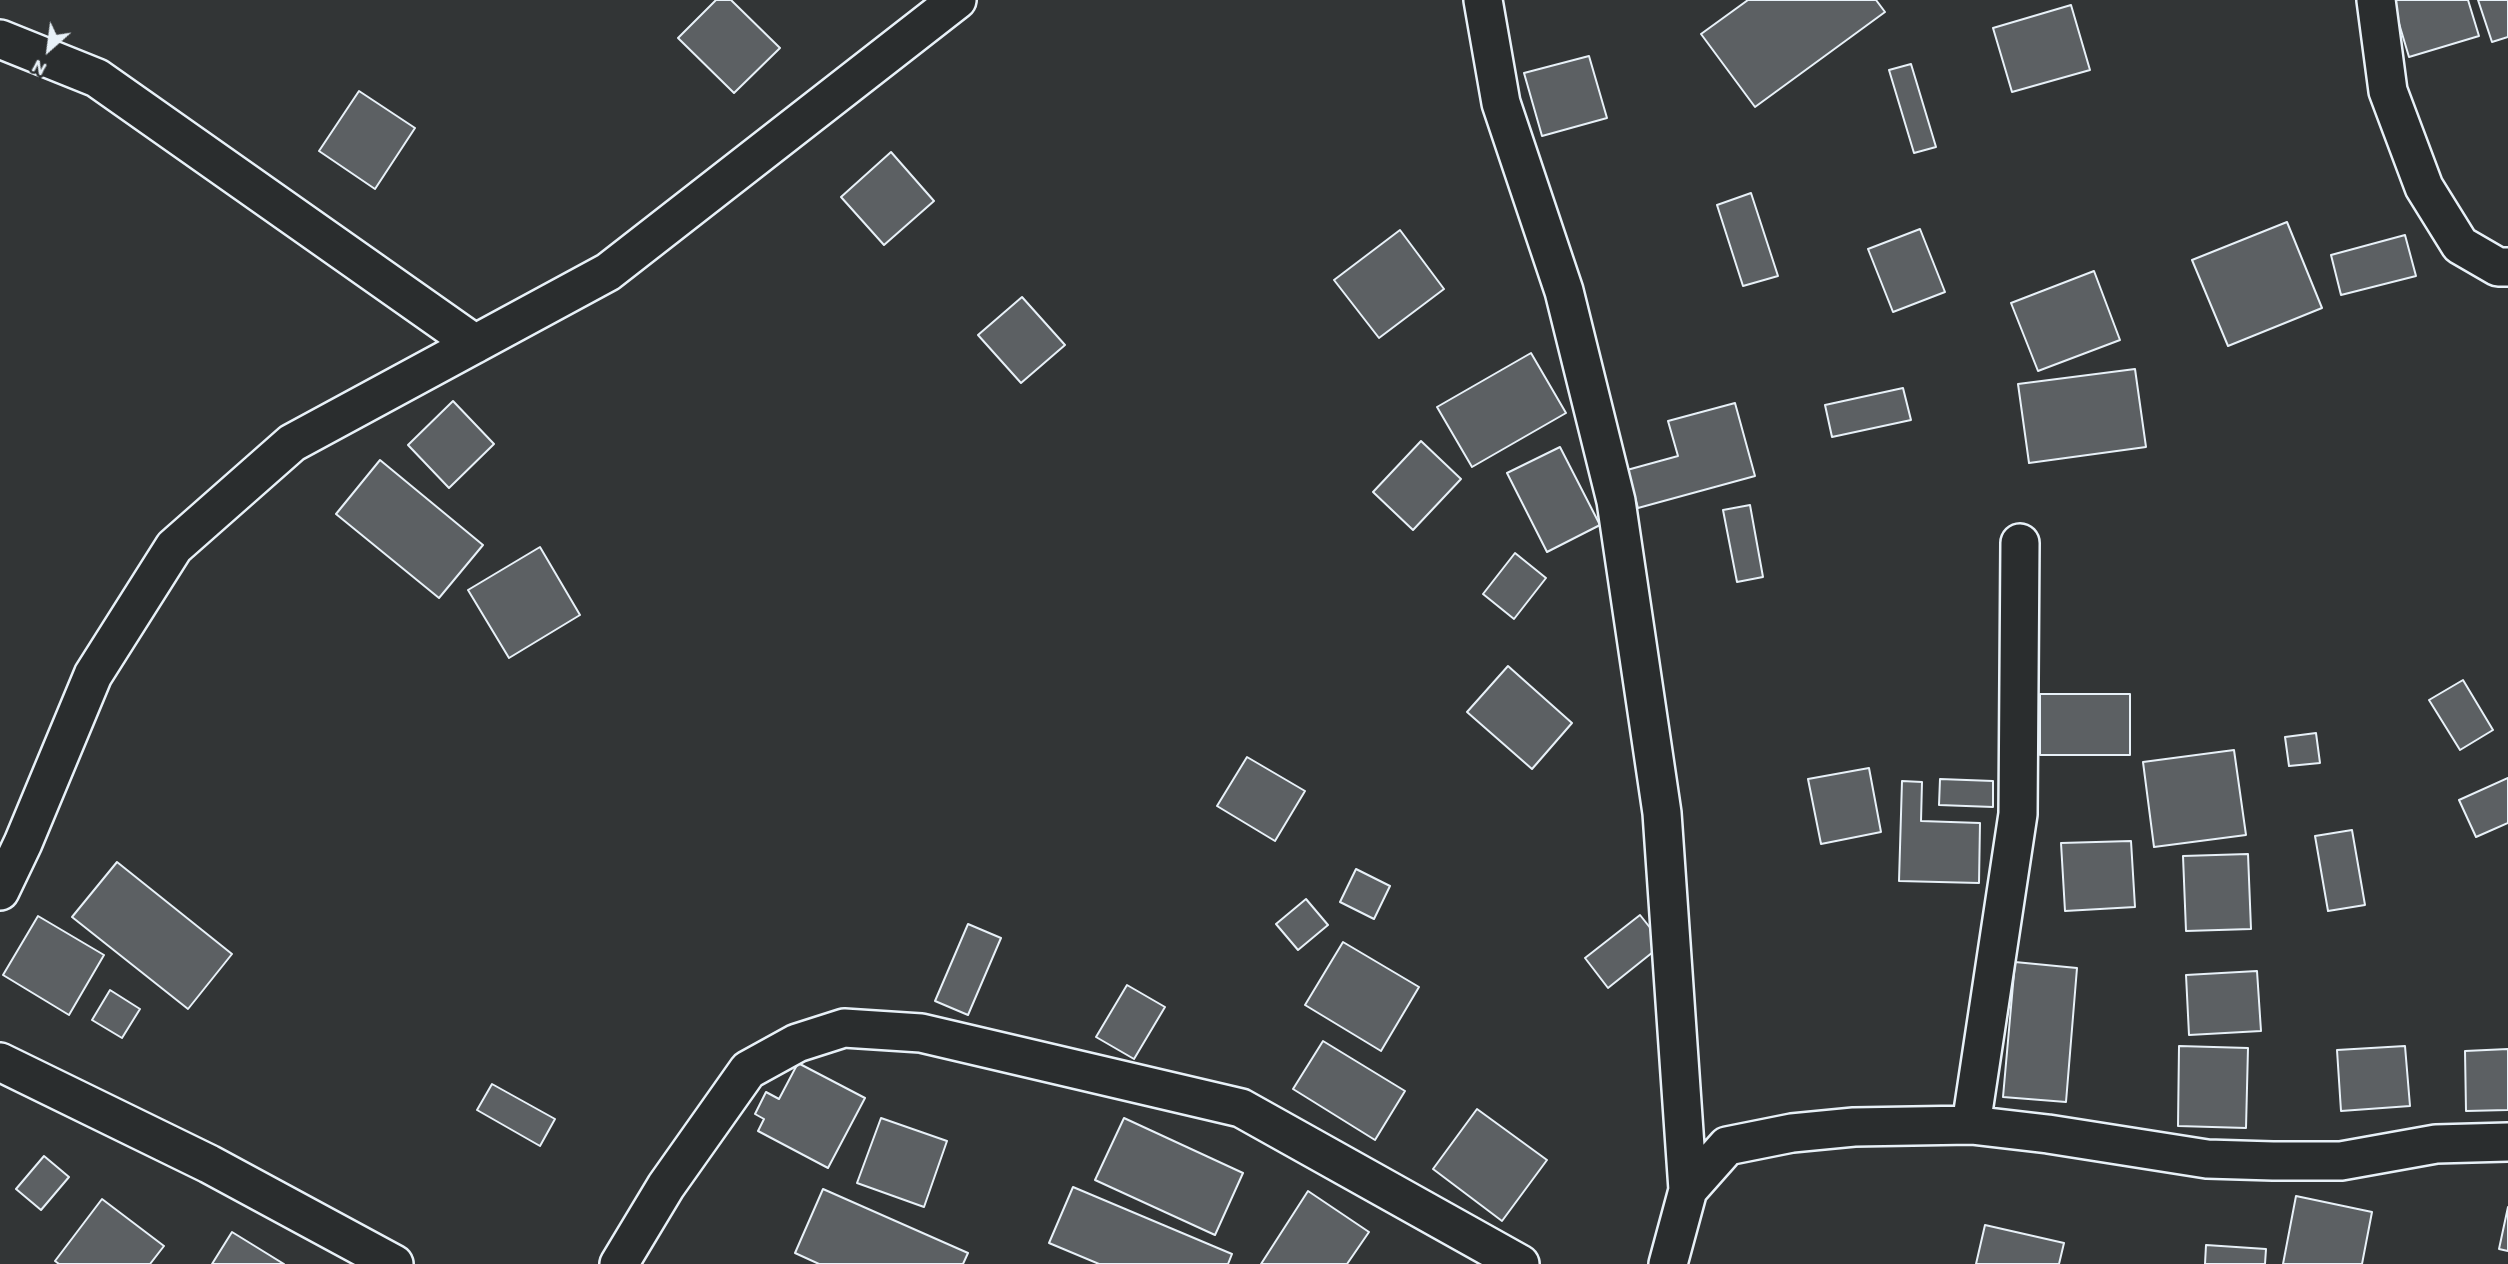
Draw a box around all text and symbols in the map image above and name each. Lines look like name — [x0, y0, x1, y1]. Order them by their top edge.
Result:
north arrow — [14, 14, 84, 84]
text: N — [28, 55, 50, 81]

